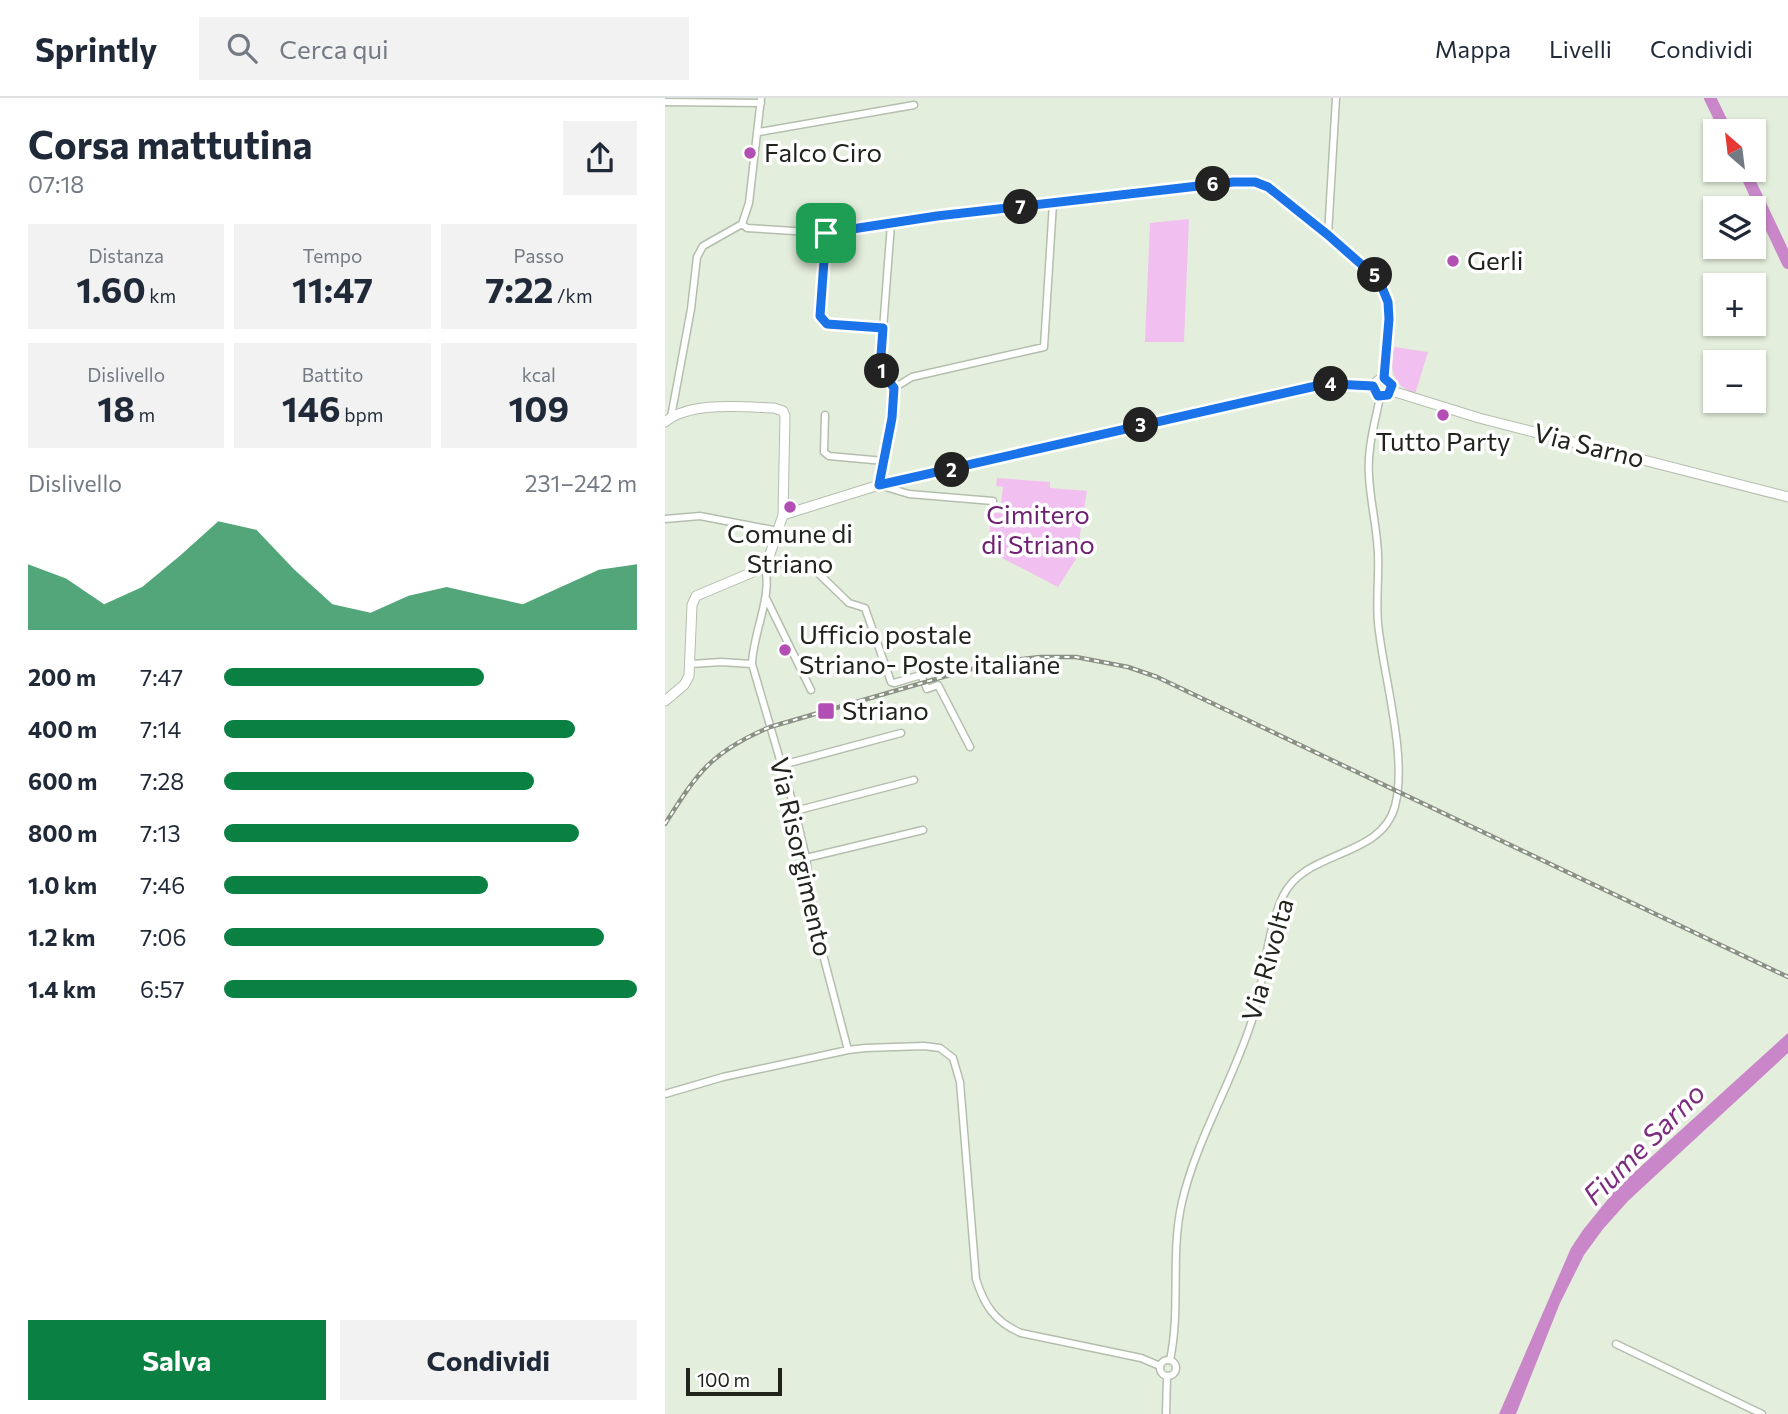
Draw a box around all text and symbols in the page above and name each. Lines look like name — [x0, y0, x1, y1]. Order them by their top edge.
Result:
search box — [199, 17, 689, 80]
text: Sprintly — [35, 28, 157, 69]
icon: search — [223, 29, 261, 67]
text: Cerca qui — [279, 33, 389, 64]
text: Mappa — [1435, 34, 1511, 63]
text: Livelli — [1549, 34, 1612, 63]
text: Condividi — [1650, 34, 1753, 63]
north arrow — [1703, 119, 1766, 182]
map controls — [1703, 119, 1766, 413]
text: Corsa mattutina — [28, 120, 312, 167]
button: share — [563, 121, 637, 195]
place label: Falco Ciro — [764, 136, 882, 167]
marker: Falco Ciro — [742, 145, 758, 161]
pin: 6 — [1195, 166, 1231, 202]
text: 07:18 — [28, 170, 84, 198]
text: 6 — [1207, 172, 1218, 195]
pin: 7 — [1003, 190, 1039, 224]
text: 7 — [1015, 195, 1026, 218]
button: layers — [1703, 196, 1766, 259]
pin — [796, 203, 856, 263]
icon: arrive — [807, 214, 845, 252]
text: Distanza — [88, 244, 164, 267]
text: Tempo — [303, 244, 362, 267]
text: Passo — [514, 244, 564, 267]
place label: Gerli — [1467, 244, 1523, 275]
marker: Gerli — [1445, 253, 1461, 269]
pin: 5 — [1357, 258, 1393, 292]
text: 5 — [1369, 263, 1380, 286]
text: 1.60 — [76, 267, 146, 310]
text: 11:47 — [292, 267, 373, 310]
text: 7:22 — [485, 267, 553, 310]
button: + — [1703, 273, 1766, 336]
text: km — [146, 284, 176, 307]
text: /km — [553, 284, 592, 307]
button: − — [1703, 350, 1766, 413]
pin: 1 — [865, 354, 899, 388]
text: 1 — [877, 359, 886, 382]
text: Dislivello — [87, 363, 165, 386]
text: Battito — [302, 363, 363, 386]
text: kcal — [522, 363, 556, 386]
pin: 4 — [1313, 366, 1349, 402]
text: 4 — [1325, 372, 1336, 395]
text: 18 — [97, 386, 135, 429]
text: 146 — [282, 386, 341, 429]
text: 109 — [508, 386, 569, 429]
text: m — [135, 403, 155, 426]
text: bpm — [341, 403, 383, 426]
marker: Tutto Party — [1435, 407, 1451, 423]
pin: 3 — [1123, 408, 1159, 442]
text: 3 — [1135, 413, 1146, 436]
street label: Via Sarno — [1531, 416, 1648, 473]
place label: Tutto Party — [1375, 425, 1511, 456]
pin: 2 — [935, 452, 969, 488]
text: 2 — [946, 458, 957, 481]
text: Dislivello — [28, 469, 122, 497]
text: 231–242 m — [525, 469, 637, 497]
park label: Cimitero di Striano — [981, 498, 1095, 559]
marker: Comune di Striano — [782, 499, 798, 515]
place label: Comune di Striano — [727, 517, 853, 578]
place label: Ufficio postale Striano- Poste italiane — [799, 618, 1060, 679]
marker: Ufficio postale Striano- Poste italiane — [777, 642, 793, 658]
text: 200 m — [28, 663, 96, 691]
text: 7:47 — [140, 663, 183, 691]
place label: Striano — [842, 694, 929, 725]
marker: Striano — [816, 701, 836, 721]
text: 400 m — [28, 715, 97, 743]
text: 7:14 — [140, 715, 181, 743]
street label: Via Risorgimento — [765, 754, 840, 959]
text: 600 m — [28, 767, 97, 795]
text: 7:28 — [140, 767, 184, 795]
text: 800 m — [28, 819, 97, 847]
text: 7:13 — [140, 819, 181, 847]
text: 1.0 km — [28, 871, 97, 899]
text: 7:46 — [140, 871, 185, 899]
street label: Via Rivolta — [1234, 895, 1299, 1025]
text: 1.2 km — [28, 923, 95, 951]
text: 7:06 — [140, 923, 187, 951]
text: 1.4 km — [28, 975, 96, 1003]
text: 6:57 — [140, 975, 185, 1003]
water label: Fiume Sarno — [1575, 1075, 1711, 1211]
button: Salva — [28, 1320, 326, 1400]
button: Condividi — [340, 1320, 637, 1400]
scale bar — [686, 1365, 782, 1397]
text: 100 m — [697, 1368, 750, 1391]

